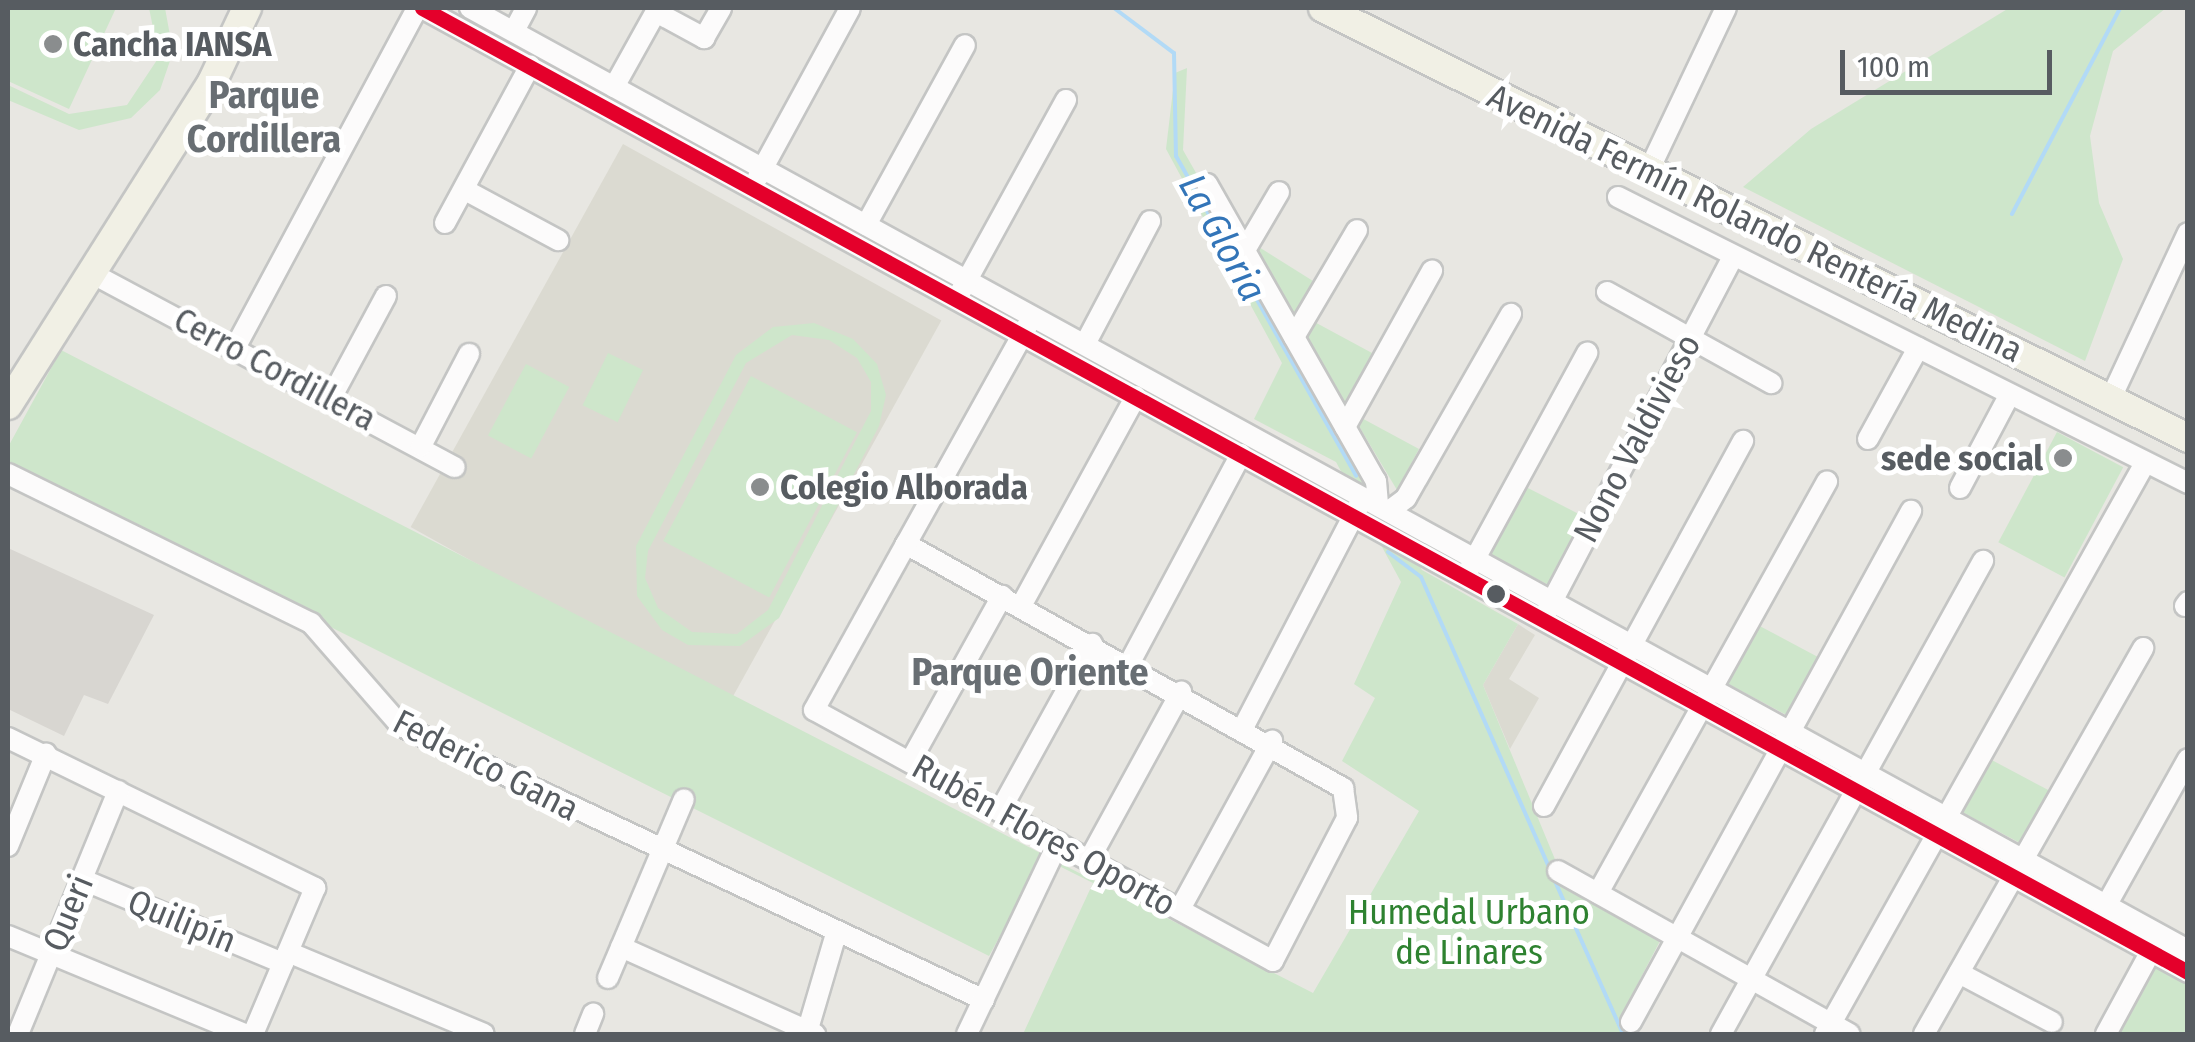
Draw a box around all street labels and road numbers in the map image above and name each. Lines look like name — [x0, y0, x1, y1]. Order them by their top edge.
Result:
street label: Avenida Fermín Rolando Rentería Medina — [1481, 75, 2029, 371]
street label: Cerro Cordillera — [167, 298, 383, 440]
street label: Nono Valdivieso — [1565, 327, 1709, 549]
street label: Federico Gana — [386, 700, 586, 830]
street label: Rubén Flores Oporto — [905, 745, 1183, 925]
street label: Queri — [34, 869, 102, 957]
street label: Quilipín — [122, 880, 242, 962]

